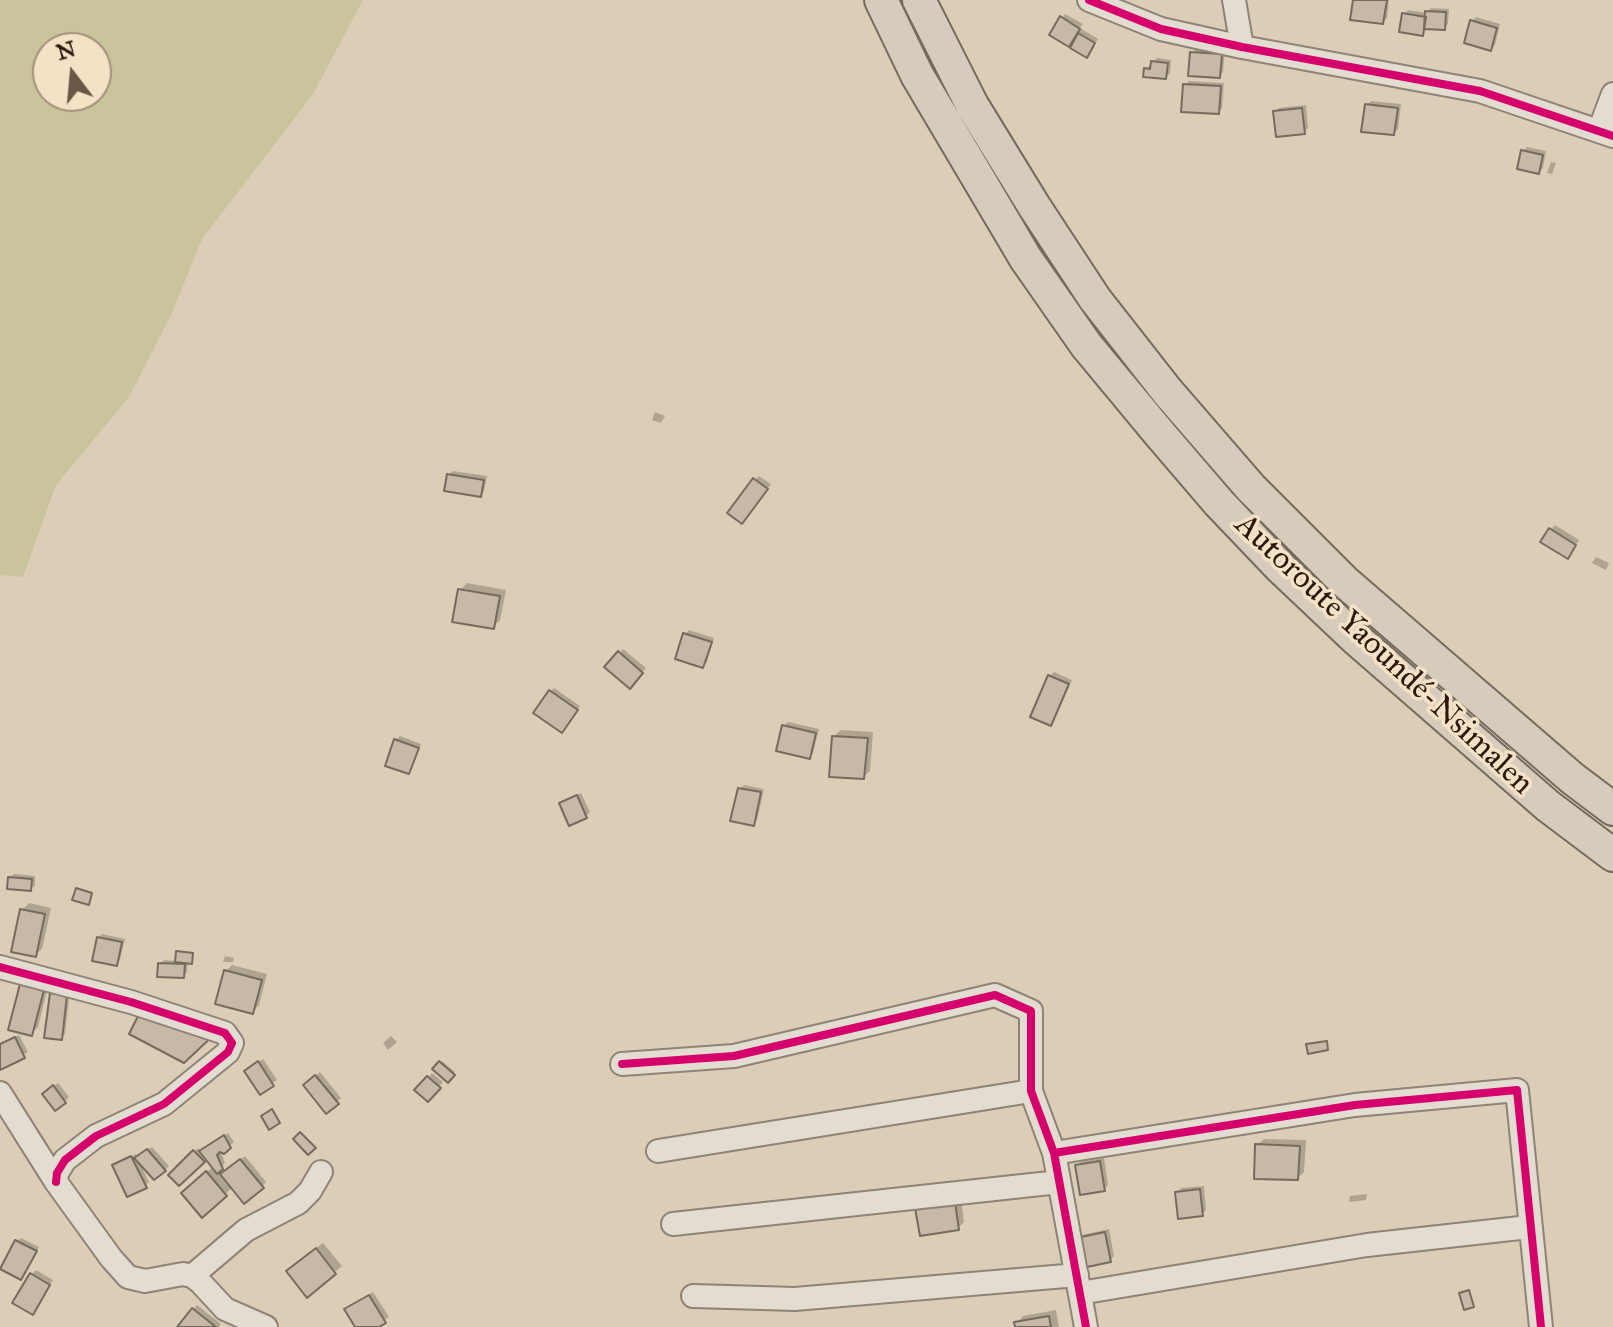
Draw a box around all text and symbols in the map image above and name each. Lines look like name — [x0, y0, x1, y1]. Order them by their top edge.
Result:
north arrow — [32, 32, 112, 112]
text: N — [53, 35, 78, 66]
street label: Autoroute Yaoundé-Nsimalen — [1226, 506, 1540, 804]

